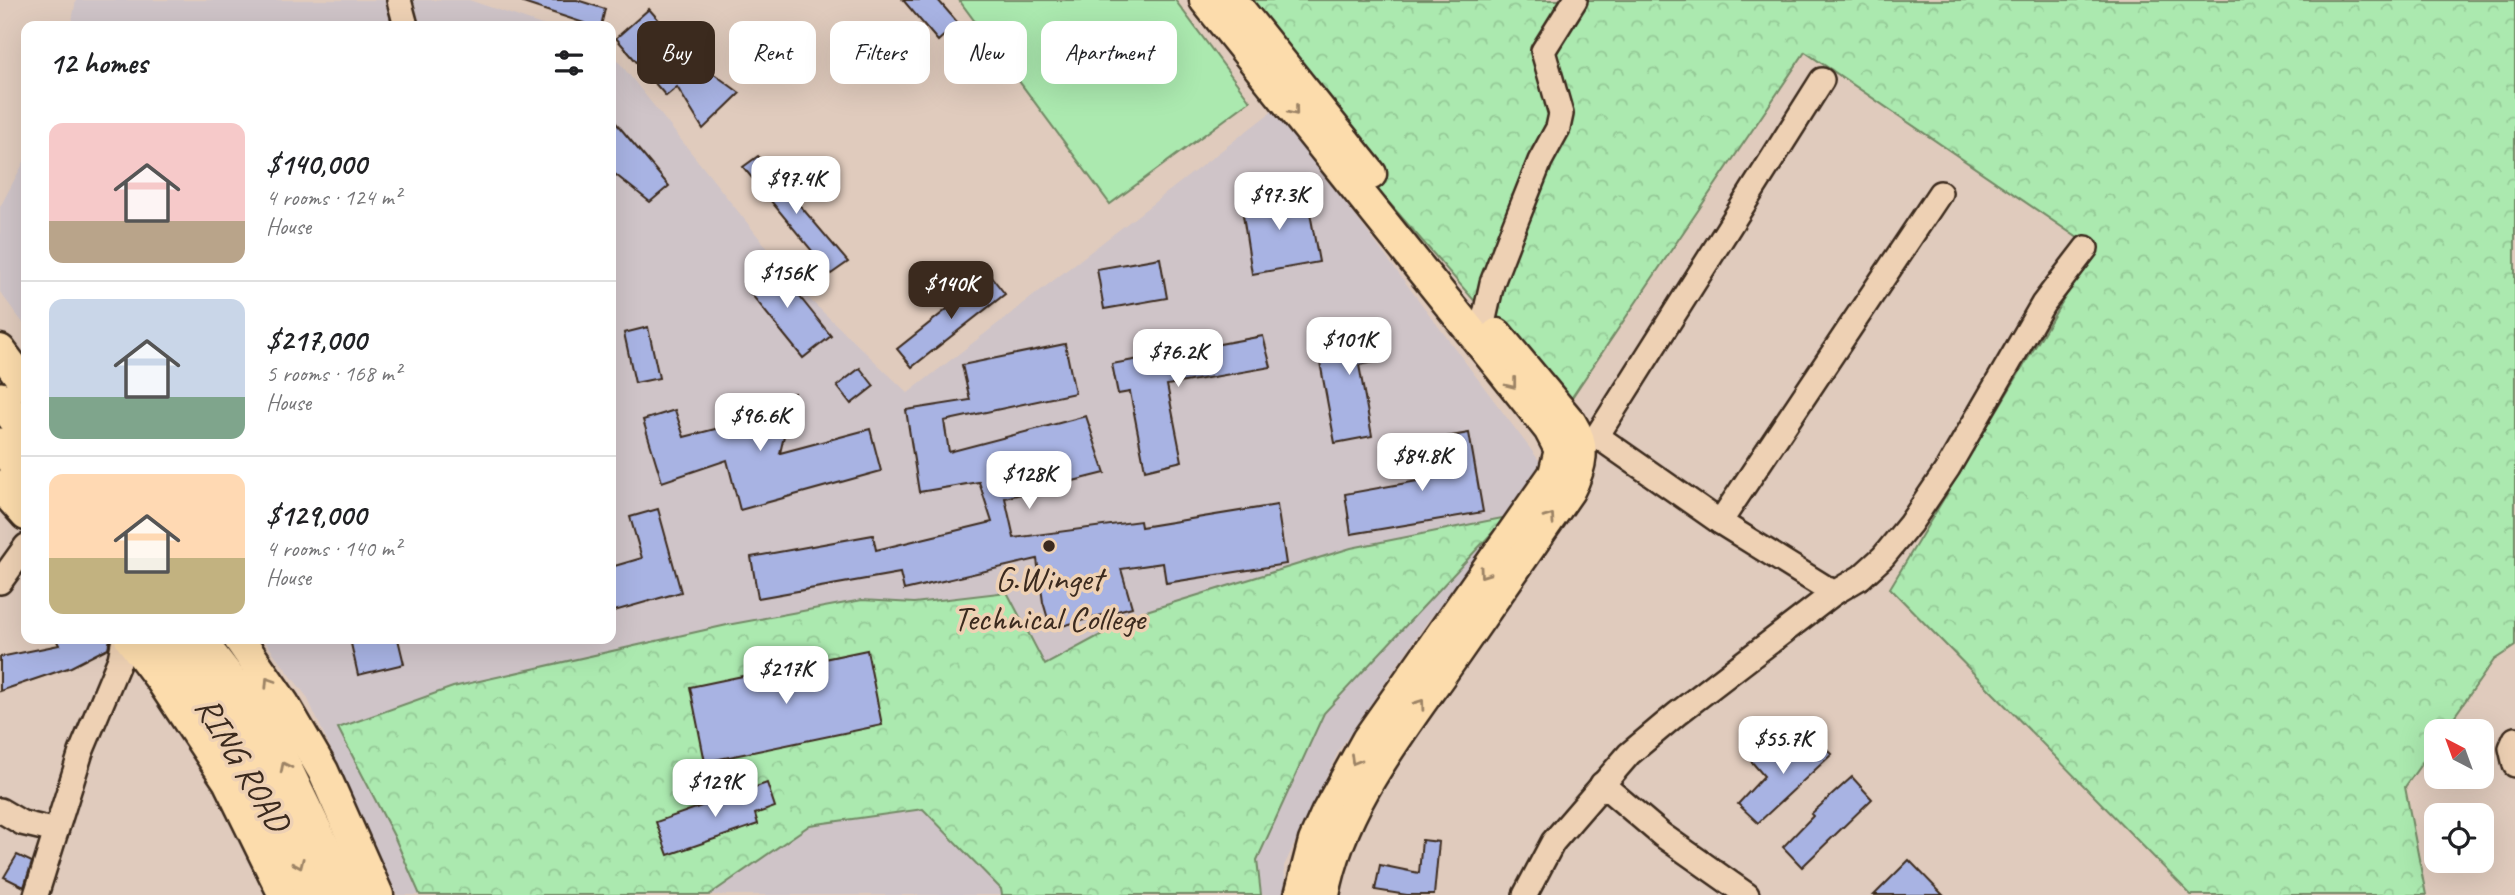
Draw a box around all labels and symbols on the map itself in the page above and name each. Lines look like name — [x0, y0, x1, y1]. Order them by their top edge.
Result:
one-way arrow — [1285, 103, 1298, 115]
pin: $97.4K — [739, 156, 853, 216]
pin: $97.3K — [1222, 173, 1336, 232]
pin: $156K — [738, 250, 836, 310]
pin: $140K — [902, 262, 1000, 321]
pin: $101K — [1300, 318, 1398, 377]
pin: $76.2K — [1121, 330, 1235, 389]
one-way arrow — [1504, 376, 1517, 389]
pin: $96.6K — [703, 393, 817, 453]
pin: $84.8K — [1365, 434, 1479, 493]
pin: $128K — [980, 452, 1078, 511]
one-way arrow — [1542, 513, 1554, 526]
marker: G.Winget Technical College — [1041, 538, 1057, 554]
place label: G.Winget Technical College — [953, 556, 1148, 641]
one-way arrow — [1480, 565, 1492, 578]
pin: $217K — [737, 646, 835, 706]
one-way arrow — [264, 676, 277, 689]
street label: RING ROAD — [185, 688, 302, 842]
one-way arrow — [1412, 699, 1424, 712]
pin: $55.7K — [1726, 716, 1840, 776]
north arrow — [2424, 719, 2494, 789]
one-way arrow — [1350, 752, 1363, 765]
pin: $129K — [666, 760, 764, 819]
one-way arrow — [279, 762, 293, 774]
one-way arrow — [291, 856, 305, 869]

